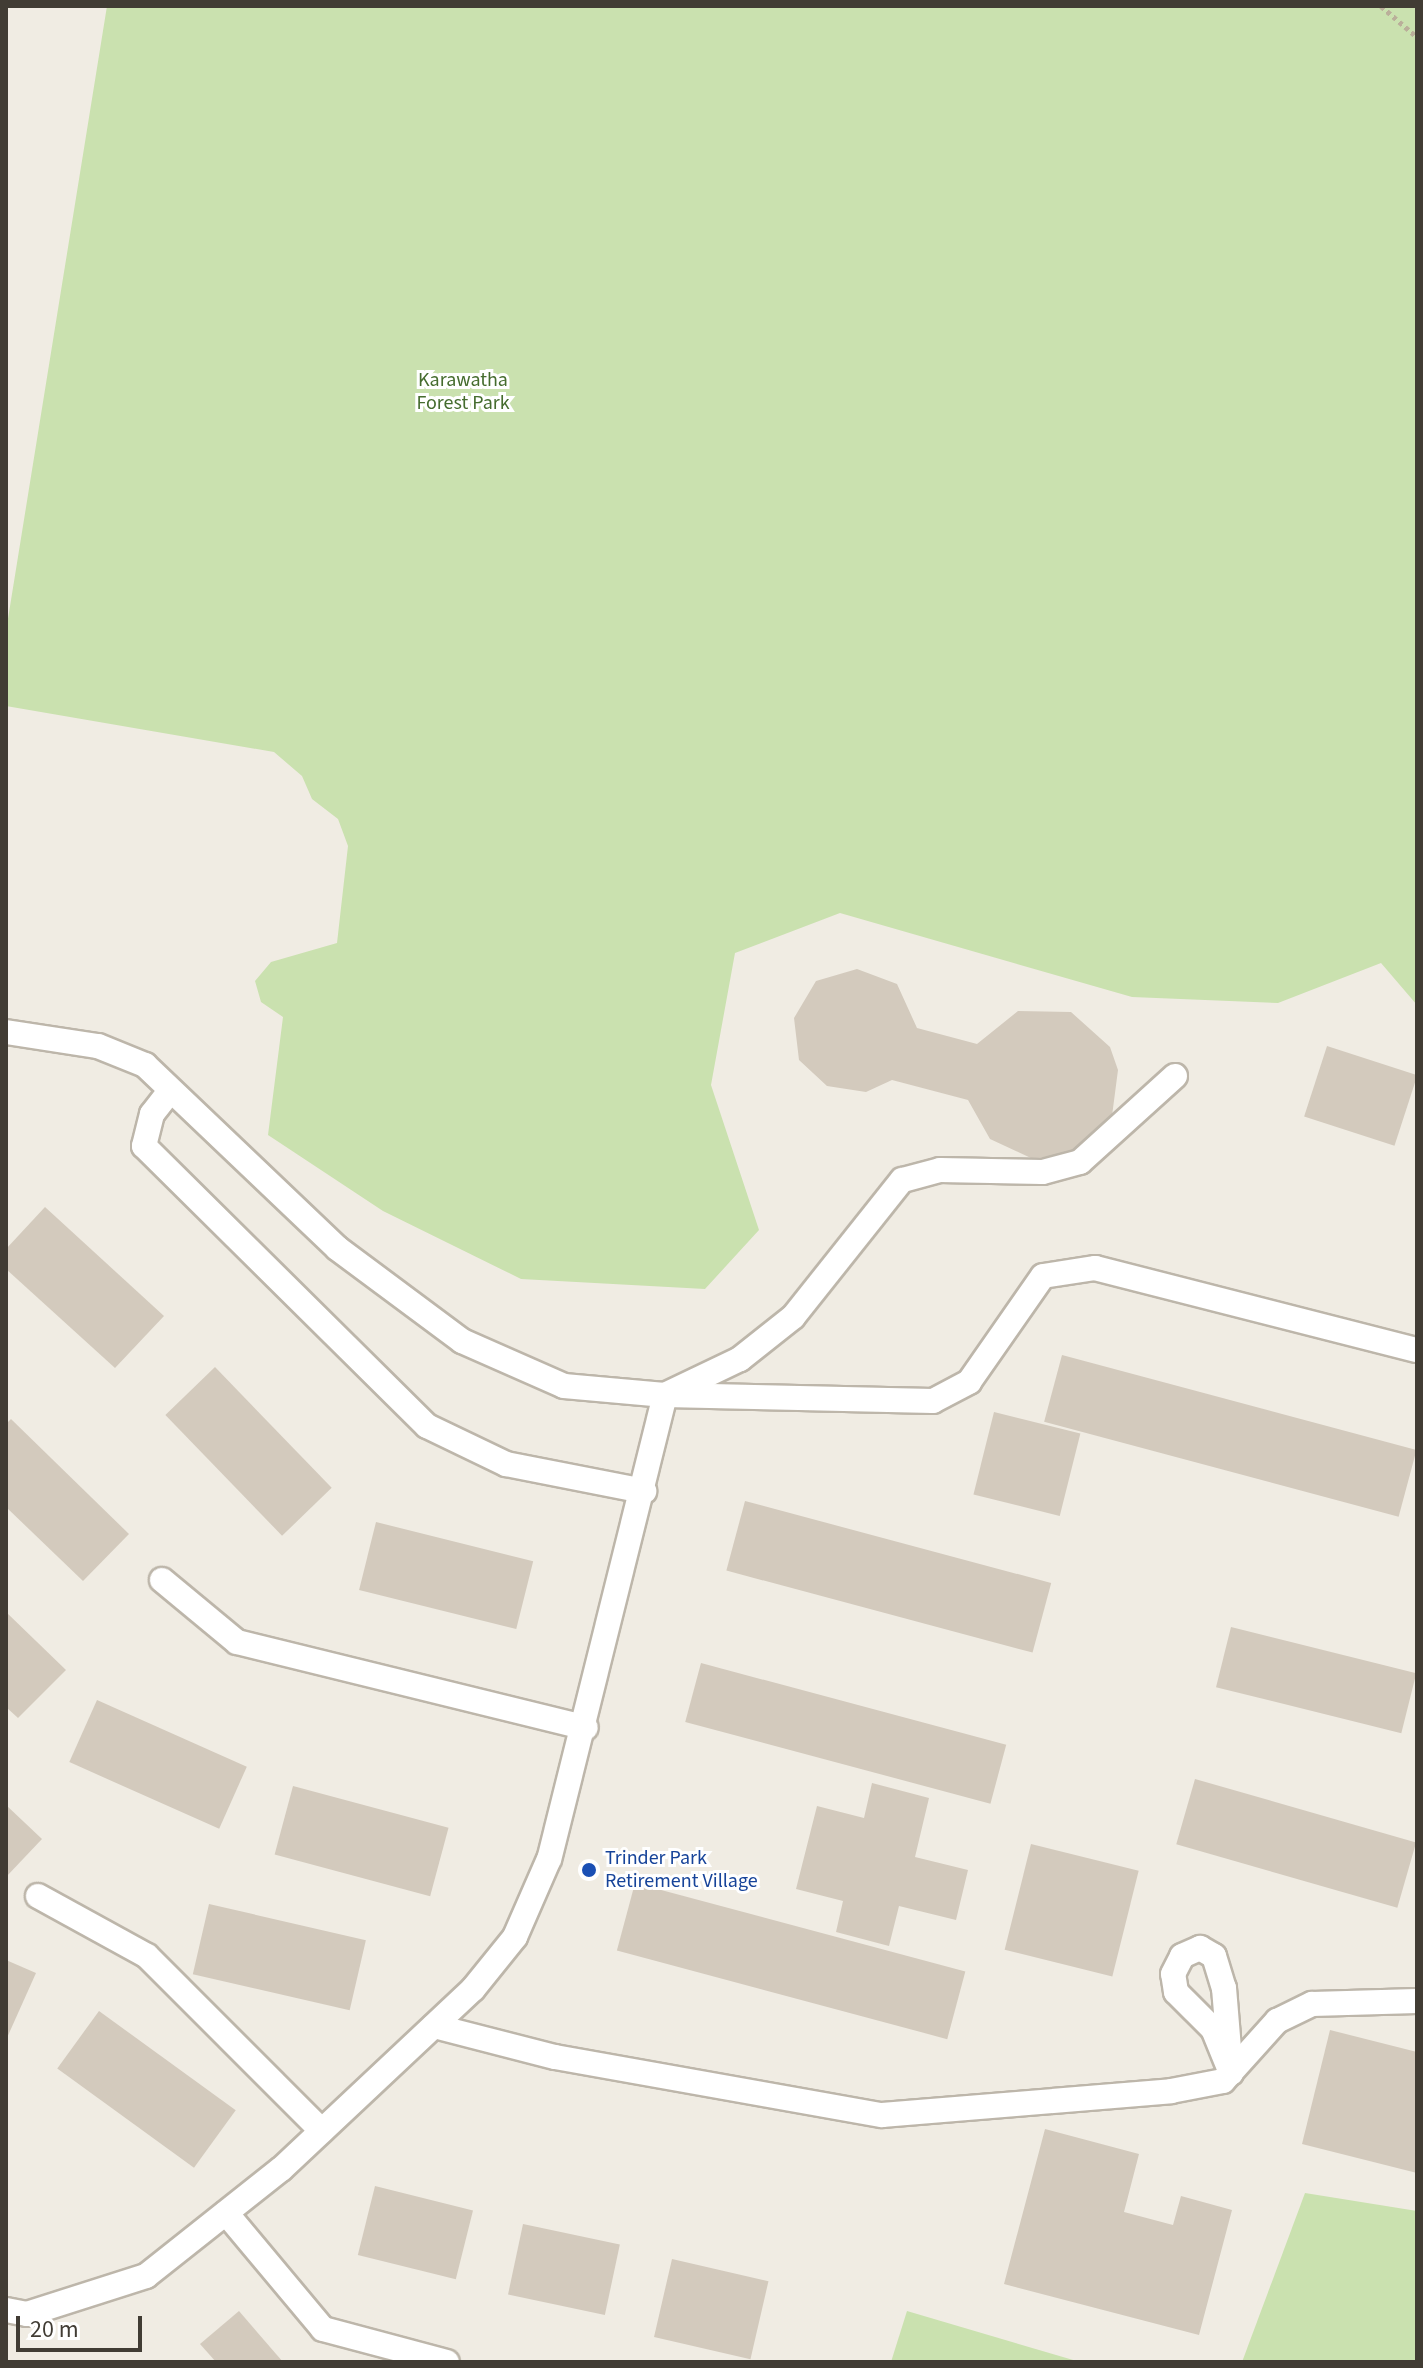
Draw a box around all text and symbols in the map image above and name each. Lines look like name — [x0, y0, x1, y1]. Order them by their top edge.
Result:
park label: Karawatha Forest Park — [416, 369, 510, 416]
place label: Trinder Park Retirement Village — [605, 1846, 758, 1893]
marker: Trinder Park Retirement Village — [580, 1861, 598, 1879]
scale bar — [20, 2300, 146, 2350]
text: 20 m — [30, 2312, 79, 2347]

